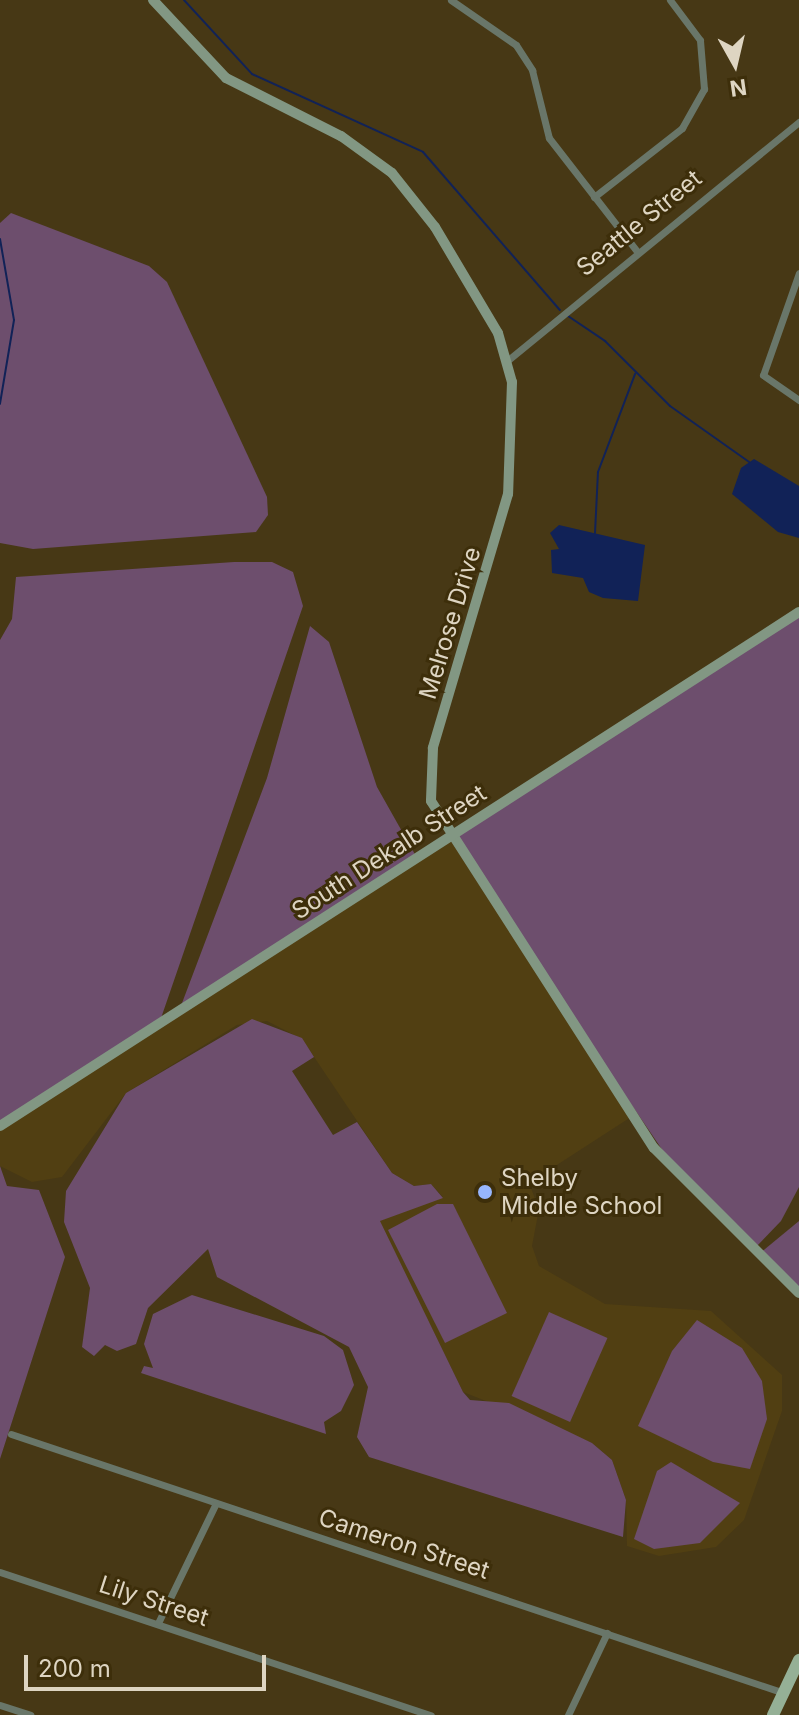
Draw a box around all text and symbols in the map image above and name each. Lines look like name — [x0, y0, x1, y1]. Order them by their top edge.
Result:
north arrow — [695, 24, 775, 104]
text: N — [728, 74, 748, 102]
street label: Seattle Street — [571, 164, 707, 282]
street label: Melrose Drive — [413, 543, 487, 703]
street label: South Dekalb Street — [287, 778, 491, 926]
place label: Shelby Middle School — [501, 1164, 662, 1220]
marker: Shelby Middle School — [476, 1183, 494, 1201]
street label: Cameron Street — [315, 1503, 493, 1585]
street label: Lily Street — [96, 1570, 212, 1632]
scale bar — [28, 1639, 270, 1689]
text: 200 m — [38, 1654, 111, 1683]

